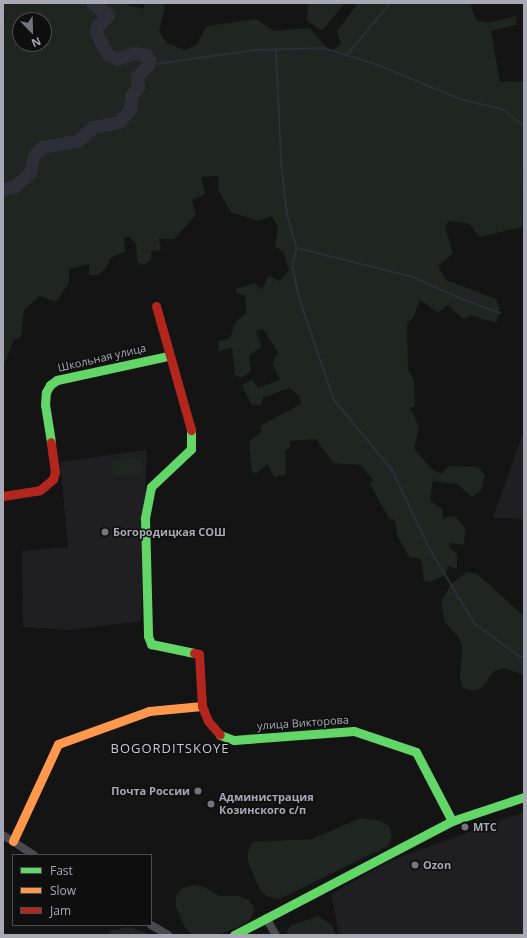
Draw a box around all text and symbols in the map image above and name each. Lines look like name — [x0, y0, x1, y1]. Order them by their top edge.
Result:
north arrow — [12, 12, 52, 52]
text: N — [29, 34, 44, 51]
street label: Школьная улица — [57, 341, 147, 375]
place label: Богородицкая СОШ — [113, 525, 226, 539]
marker: Богородицкая СОШ — [100, 527, 110, 537]
street label: улица Викторова — [257, 713, 349, 733]
district label: BOGORDITSKOYE — [110, 740, 230, 756]
place label: Почта России — [111, 784, 190, 798]
marker: Почта России — [193, 786, 203, 796]
place label: Администрация Козинского с/п — [219, 791, 314, 817]
marker: Администрация Козинского с/п — [206, 799, 216, 809]
place label: МТС — [473, 820, 497, 834]
marker: МТС — [460, 822, 470, 832]
legend — [12, 854, 152, 926]
place label: Ozon — [423, 858, 451, 872]
marker: Ozon — [410, 860, 420, 870]
text: Fast — [50, 862, 73, 879]
text: Slow — [50, 882, 76, 899]
text: Jam — [50, 902, 71, 919]

